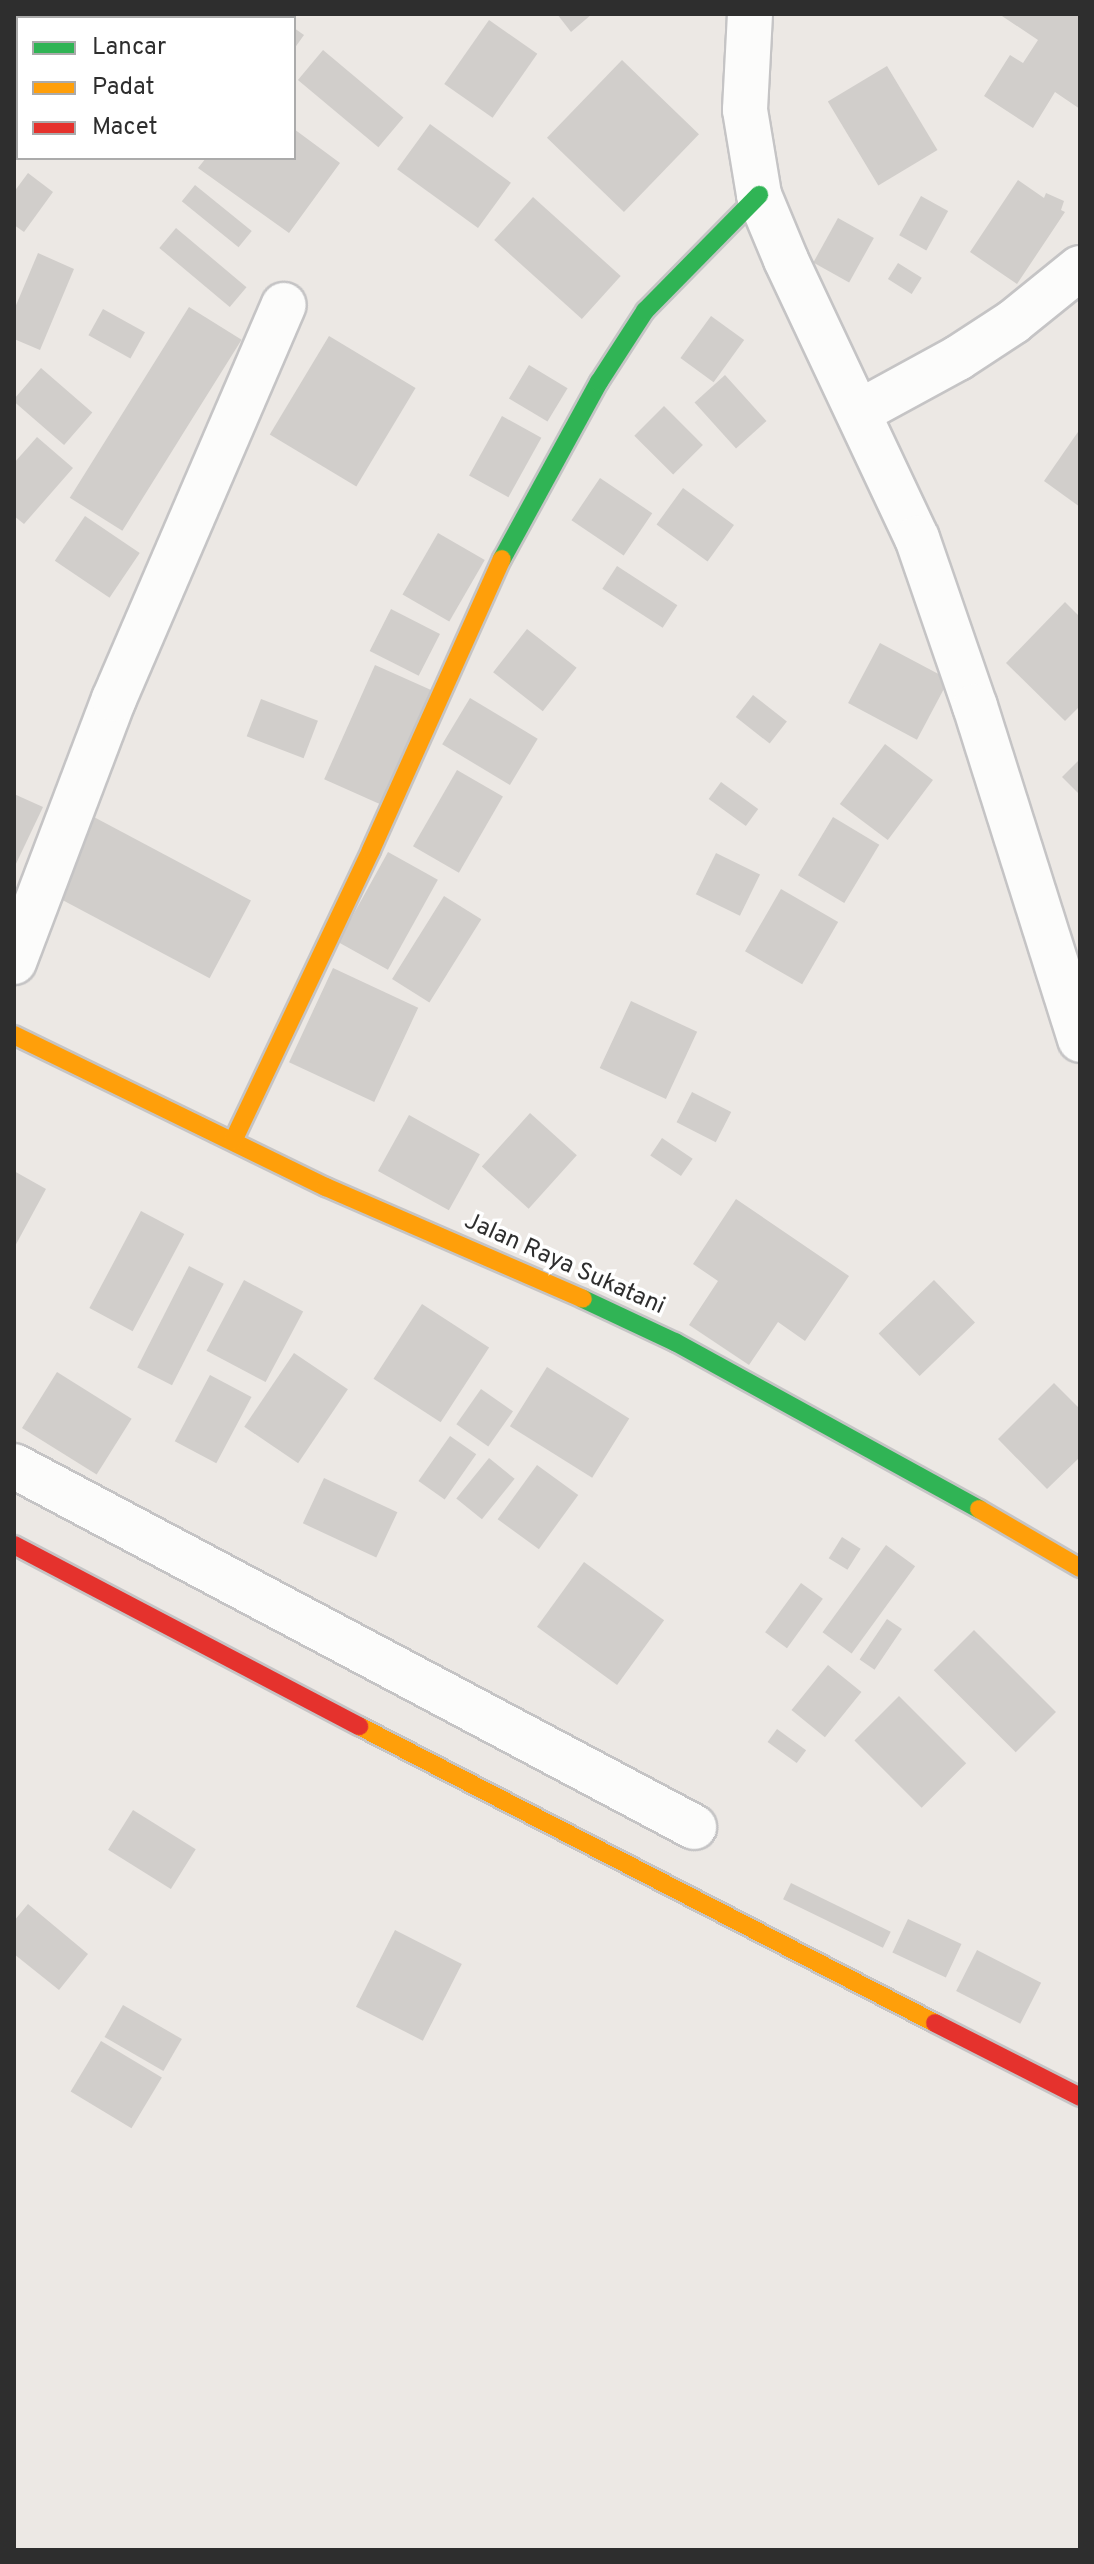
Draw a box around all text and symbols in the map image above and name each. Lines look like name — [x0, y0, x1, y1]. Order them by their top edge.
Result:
legend — [16, 16, 296, 160]
text: Lancar — [92, 33, 166, 63]
text: Padat — [92, 73, 154, 103]
text: Macet — [92, 113, 158, 143]
street label: Jalan Raya Sukatani — [459, 1208, 669, 1322]

